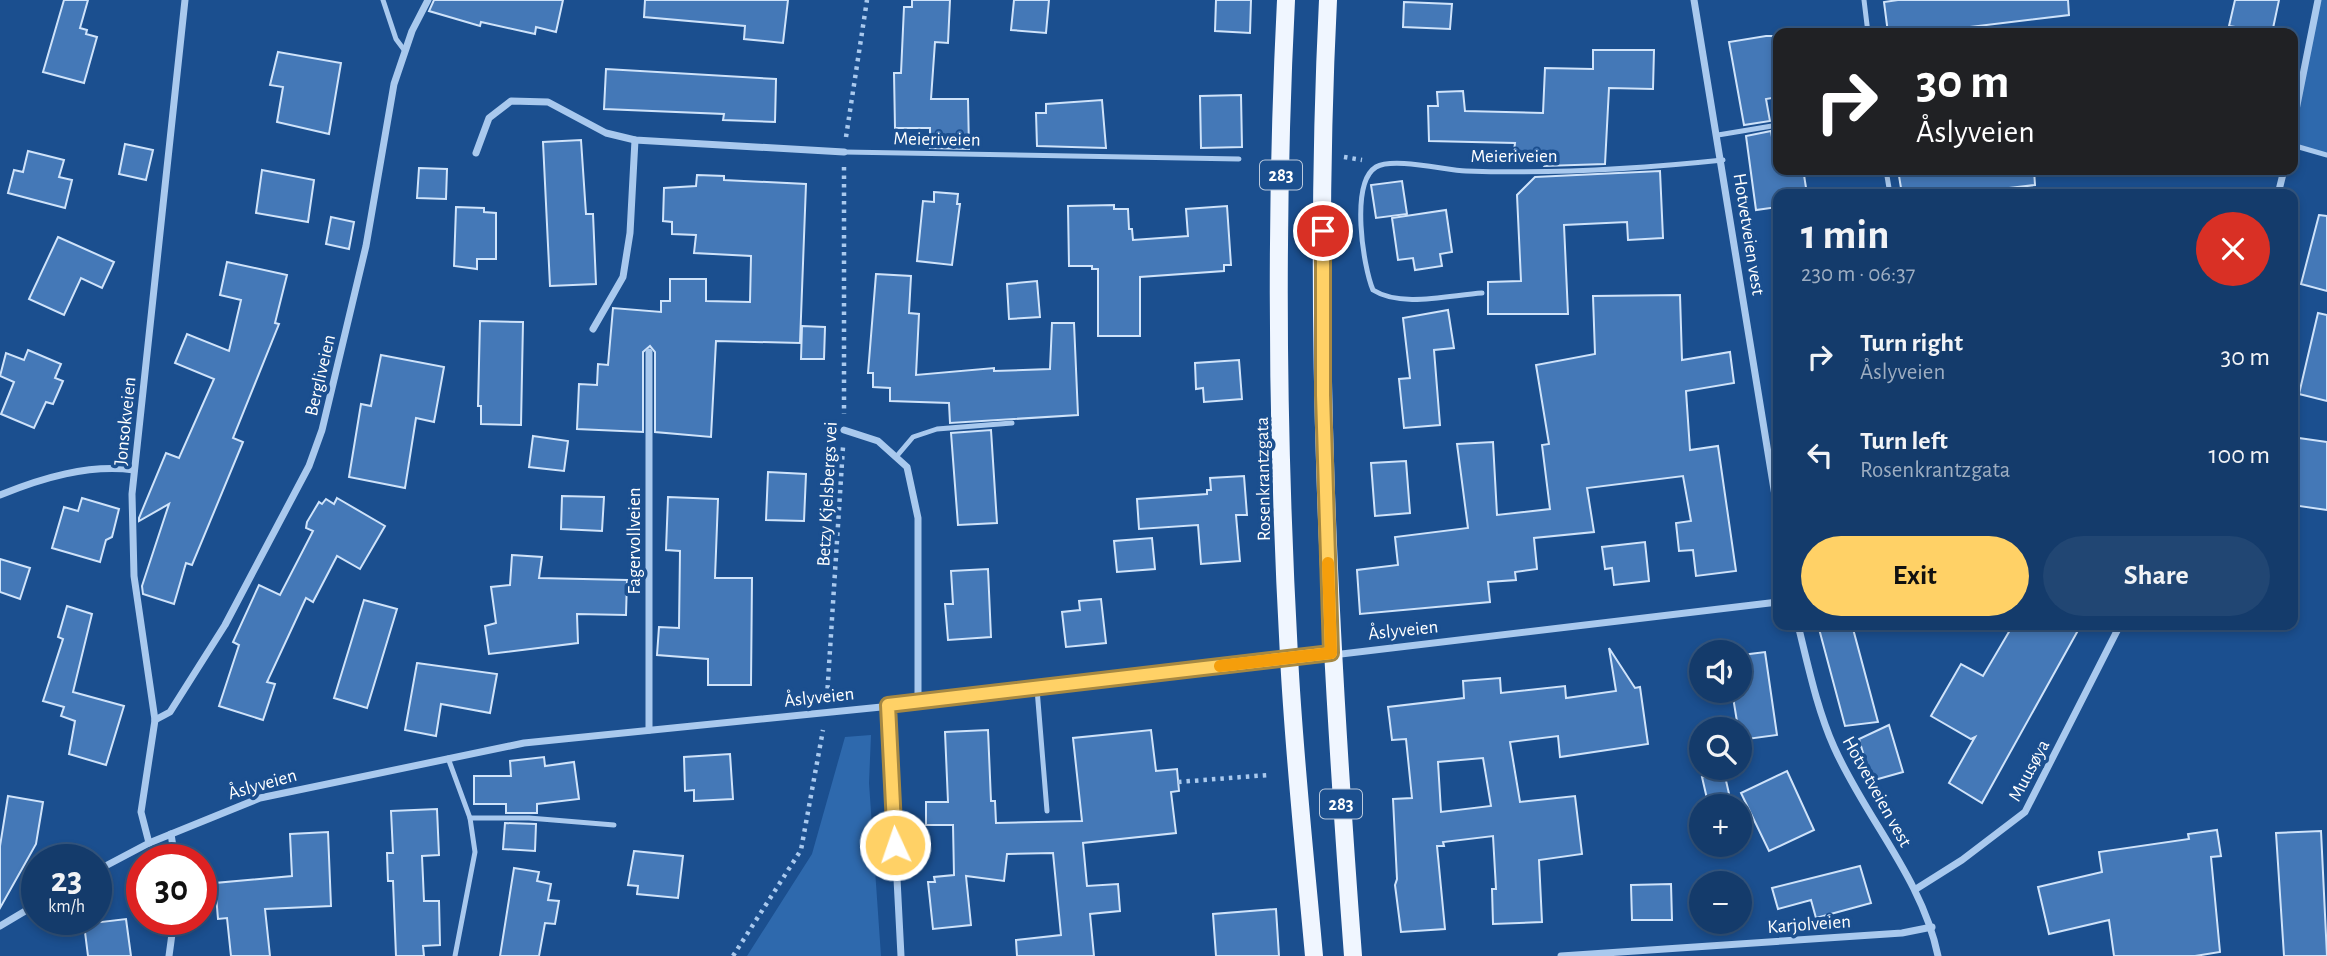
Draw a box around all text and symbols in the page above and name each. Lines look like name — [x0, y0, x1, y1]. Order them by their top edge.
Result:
icon: right — [1801, 56, 1892, 147]
text: 30 m — [1916, 58, 2010, 107]
text: Åslyveien — [1916, 116, 2035, 148]
street label: Meieriveien — [893, 129, 981, 150]
street label: Meieriveien — [1470, 147, 1558, 166]
road number: 283 — [1260, 160, 1302, 190]
street label: Hotvetveien vest — [1730, 172, 1768, 296]
pin — [1293, 201, 1353, 261]
icon: arrive — [1304, 212, 1342, 250]
button: close — [2196, 212, 2270, 286]
text: 1 min — [1801, 214, 1890, 256]
text: 230 m · 06:37 — [1801, 263, 1915, 286]
text: Turn right — [1860, 330, 1963, 356]
street label: Bergliveien — [302, 333, 339, 418]
icon: right — [1801, 338, 1839, 376]
text: 30 m — [2220, 344, 2270, 370]
text: Åslyveien — [1860, 361, 1945, 384]
street label: Jonsokveien — [111, 376, 140, 466]
street label: Rosenkrantzgata — [1253, 416, 1274, 541]
street label: Betzy Kjelsbergs vei — [814, 421, 841, 567]
text: Turn left — [1860, 428, 1948, 454]
icon: left — [1801, 436, 1839, 474]
text: 100 m — [2209, 442, 2270, 468]
text: Rosenkrantzgata — [1860, 459, 2010, 482]
street label: Fagervollveien — [625, 487, 644, 595]
button: Exit — [1801, 536, 2029, 616]
button: Share — [2043, 536, 2270, 616]
street label: Åslyveien — [1367, 615, 1439, 644]
map controls — [1689, 640, 1752, 934]
button: sound — [1689, 640, 1752, 703]
street label: Åslyveien — [783, 682, 855, 711]
button: search — [1689, 717, 1752, 780]
street label: Hotvetveien vest — [1839, 733, 1915, 850]
street label: Muusøya — [2005, 737, 2053, 805]
street label: Åslyveien — [225, 764, 299, 803]
road number: 283 — [1320, 790, 1362, 818]
button: + — [1689, 794, 1752, 857]
position arrow — [858, 808, 932, 882]
speed limit sign: 30 — [126, 844, 217, 935]
text: 23 — [51, 863, 82, 898]
button: − — [1689, 871, 1752, 934]
text: km/h — [48, 898, 85, 916]
street label: Karjolveien — [1767, 912, 1852, 937]

